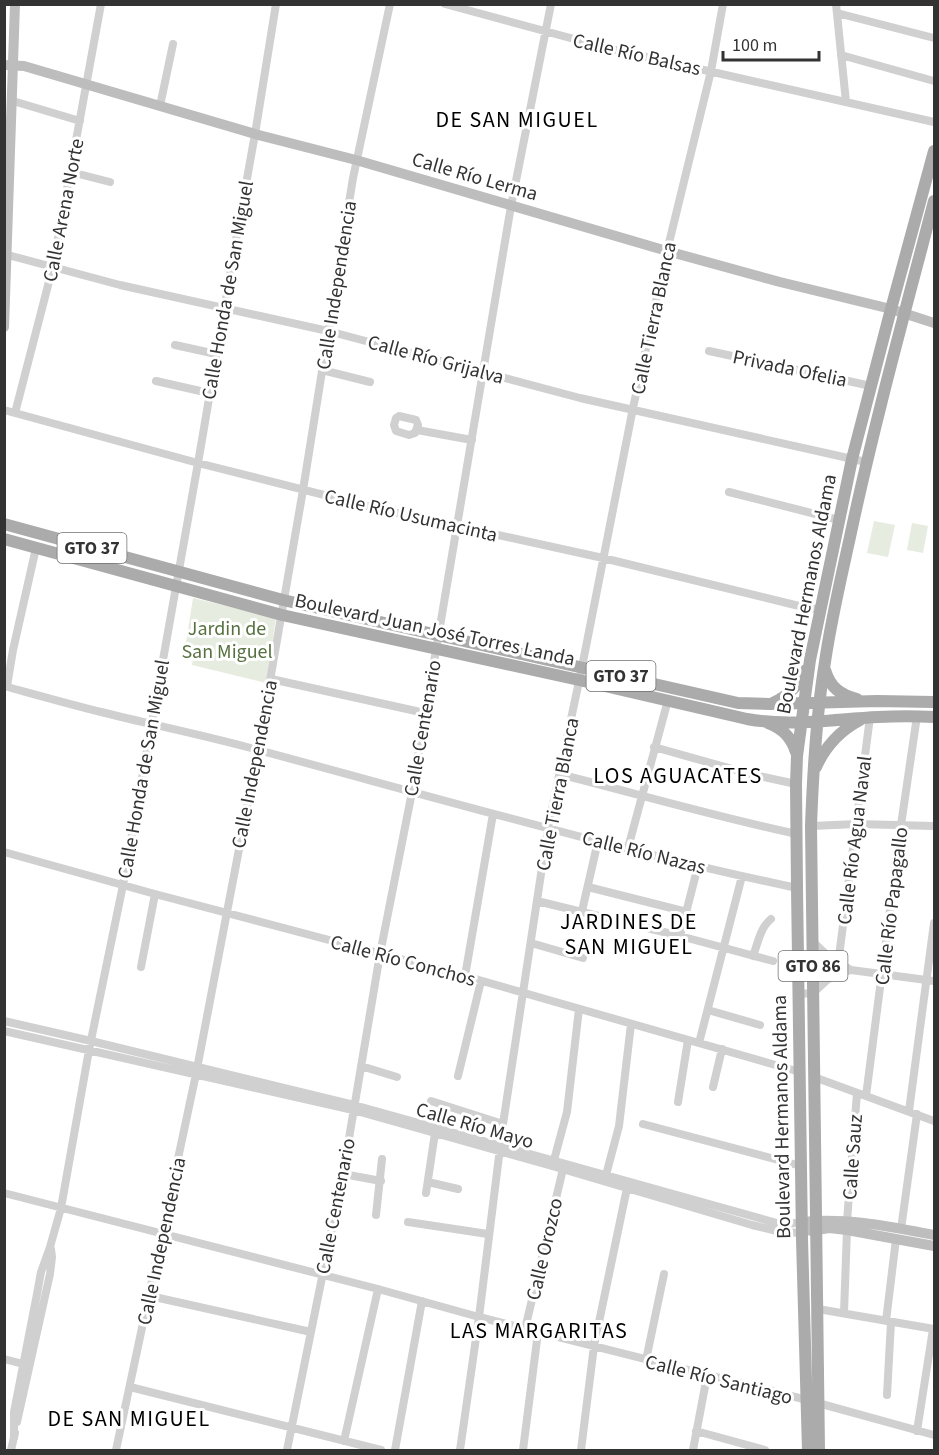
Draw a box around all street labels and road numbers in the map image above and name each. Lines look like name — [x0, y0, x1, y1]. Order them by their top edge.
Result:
street label: Calle Río Balsas — [570, 27, 704, 83]
street label: Calle Arena Norte — [36, 136, 92, 284]
street label: Calle Río Lerma — [408, 146, 541, 208]
street label: Calle Honda de San Miguel — [195, 179, 261, 402]
street label: Calle Independencia — [310, 199, 364, 372]
street label: Calle Tierra Blanca — [624, 239, 684, 397]
street label: Calle Río Grijalva — [364, 328, 507, 392]
street label: Privada Ofelia — [730, 343, 850, 395]
street label: Boulevard Hermanos Aldama — [770, 472, 844, 717]
street label: Calle Río Usumacinta — [321, 482, 500, 550]
road number: GTO 37 — [58, 533, 127, 563]
street label: Boulevard Juan José Torres Landa — [292, 587, 577, 673]
street label: Calle Honda de San Miguel — [111, 658, 177, 881]
street label: Calle Centenario — [397, 658, 449, 799]
road number: GTO 37 — [586, 661, 656, 691]
street label: Calle Independencia — [225, 678, 285, 851]
street label: Calle Tierra Blanca — [529, 715, 587, 873]
street label: Calle Río Agua Naval — [831, 754, 879, 926]
street label: Calle Río Nazas — [579, 824, 708, 882]
street label: Calle Río Papagallo — [868, 825, 916, 987]
street label: Calle Río Conchos — [327, 928, 478, 994]
road number: GTO 86 — [778, 951, 848, 981]
street label: Boulevard Hermanos Aldama — [766, 995, 798, 1239]
street label: Calle Río Mayo — [412, 1096, 537, 1156]
street label: Calle Sauz — [836, 1113, 870, 1201]
street label: Calle Centenario — [309, 1136, 363, 1277]
street label: Calle Independencia — [131, 1155, 193, 1328]
street label: Calle Orozco — [520, 1195, 570, 1303]
street label: Calle Río Santiago — [642, 1348, 795, 1412]

